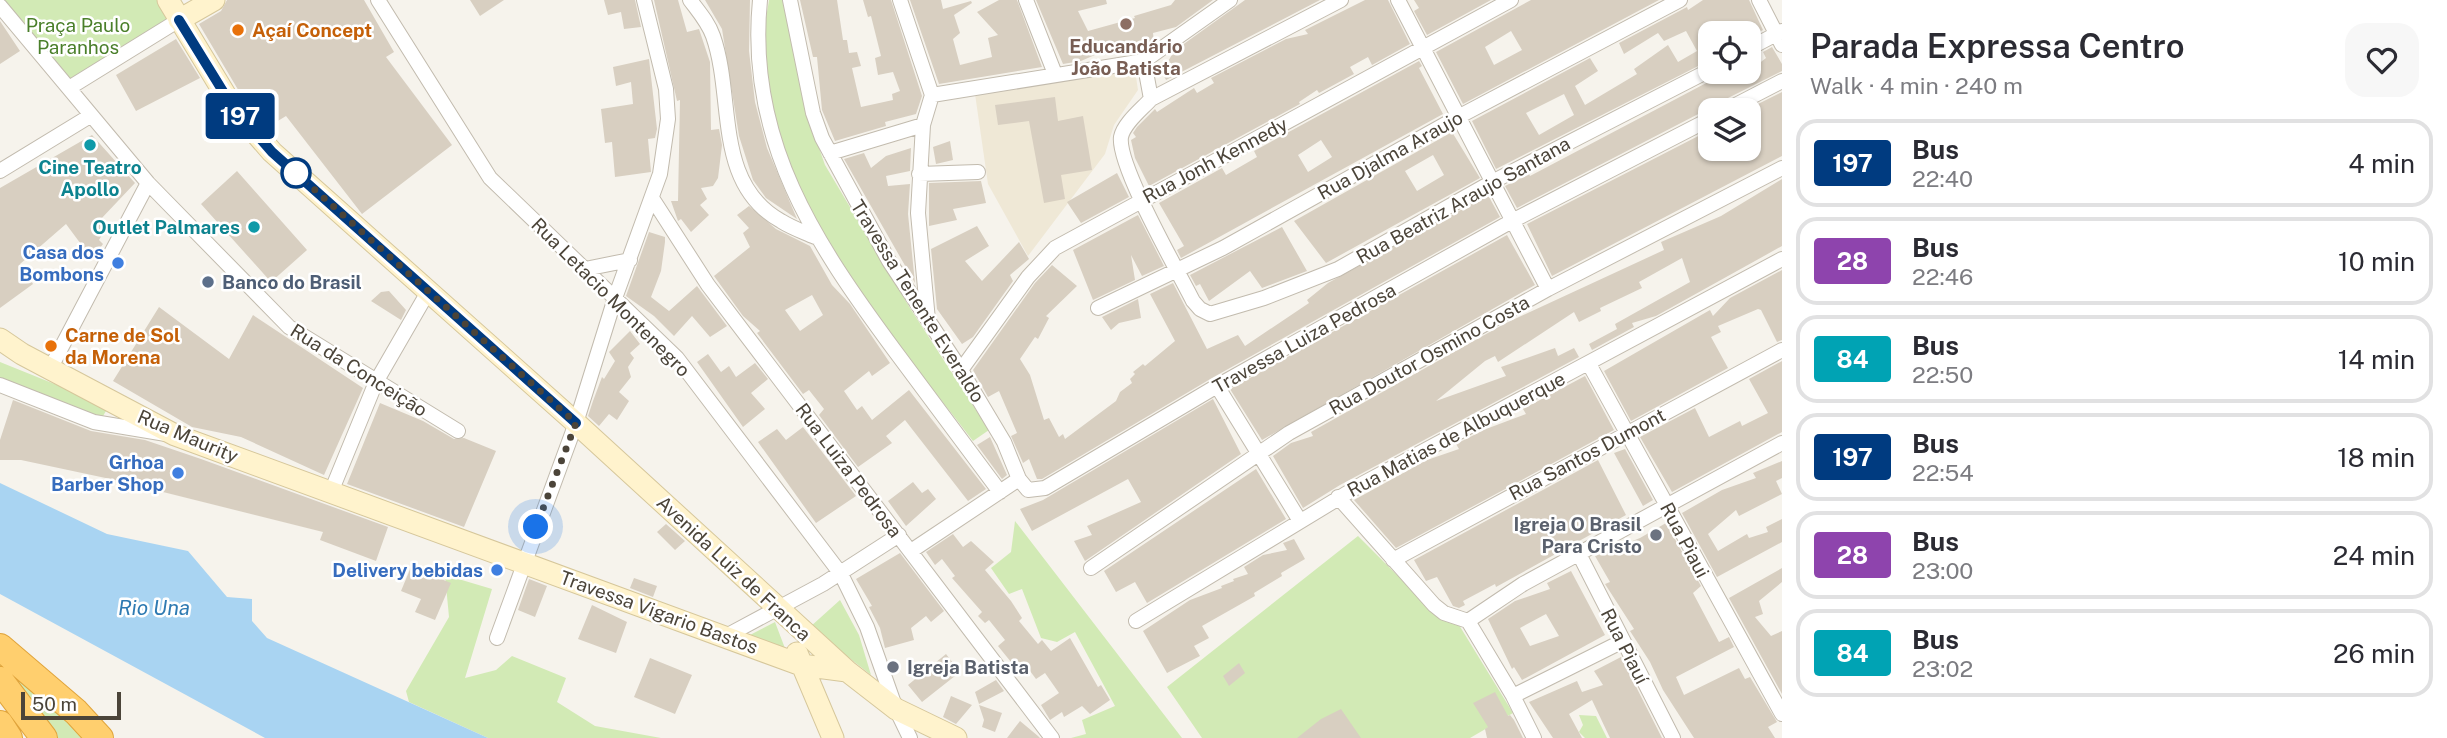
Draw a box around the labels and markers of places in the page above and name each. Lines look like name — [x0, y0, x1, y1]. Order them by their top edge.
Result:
marker: Educandário João Batista — [1118, 16, 1134, 32]
place label: Açaí Concept — [252, 19, 372, 41]
marker: Açaí Concept — [230, 22, 246, 38]
place label: Educandário João Batista — [1069, 35, 1183, 79]
marker: Cine Teatro Apollo — [82, 137, 98, 153]
place label: Cine Teatro Apollo — [38, 156, 142, 200]
unlabelled marker — [281, 158, 311, 188]
place label: Outlet Palmares — [92, 216, 240, 238]
marker: Outlet Palmares — [246, 219, 262, 235]
place label: Casa dos Bombons — [19, 241, 104, 285]
marker: Casa dos Bombons — [110, 255, 126, 271]
place label: Banco do Brasil — [222, 271, 362, 293]
marker: Banco do Brasil — [200, 274, 216, 290]
place label: Carne de Sol da Morena — [65, 324, 180, 368]
marker: Carne de Sol da Morena — [43, 338, 59, 354]
place label: Grhoa Barber Shop — [51, 451, 164, 495]
marker: Grhoa Barber Shop — [170, 465, 186, 481]
place label: Igreja O Brasil Para Cristo — [1514, 513, 1642, 557]
marker: Igreja O Brasil Para Cristo — [1648, 527, 1664, 543]
place label: Delivery bebidas — [332, 559, 483, 581]
marker: Delivery bebidas — [489, 562, 505, 578]
place label: Igreja Batista — [907, 656, 1029, 678]
marker: Igreja Batista — [885, 659, 901, 675]

